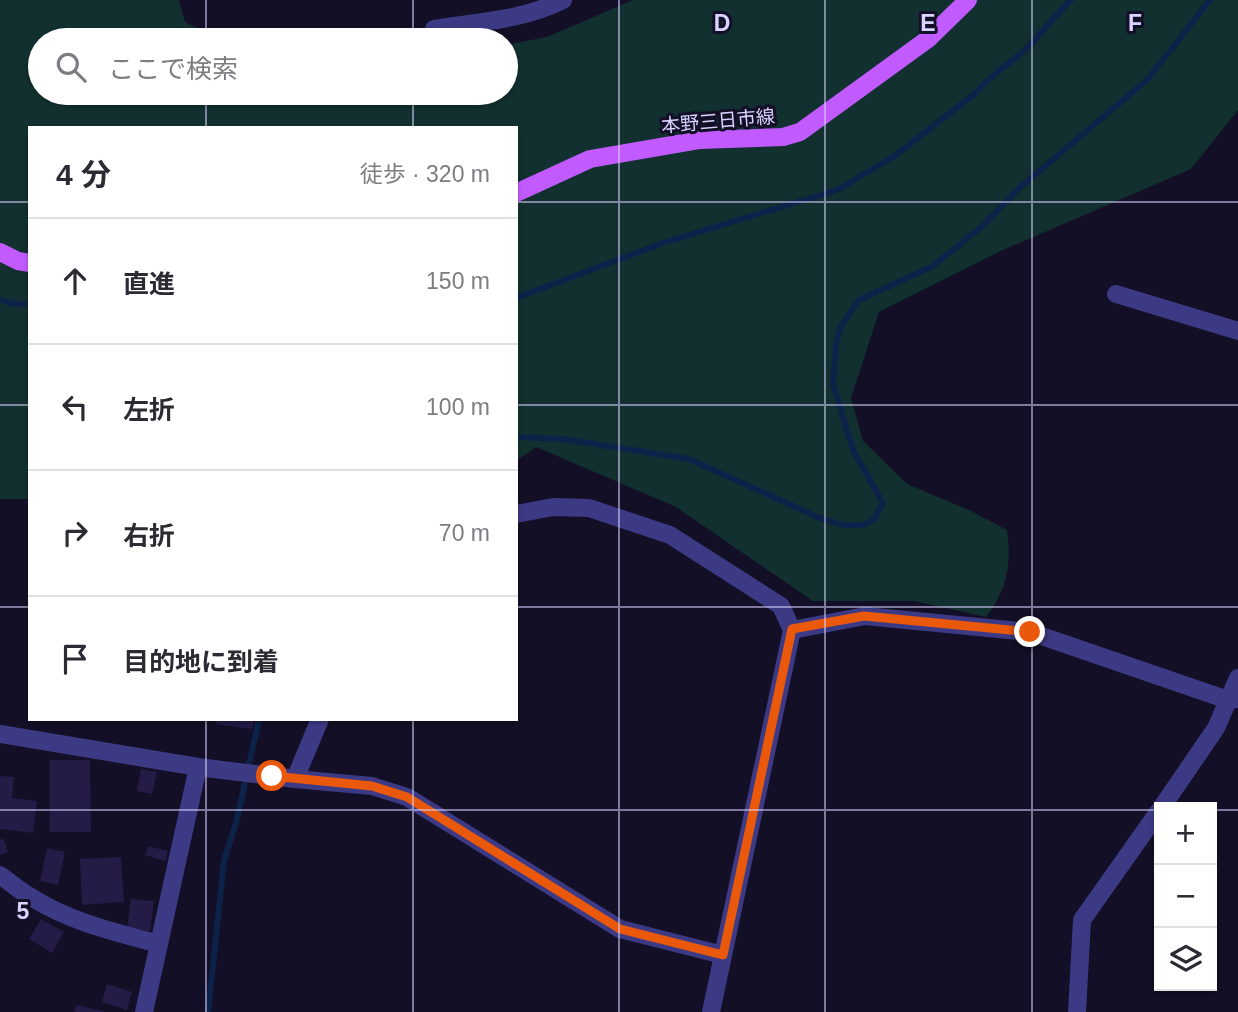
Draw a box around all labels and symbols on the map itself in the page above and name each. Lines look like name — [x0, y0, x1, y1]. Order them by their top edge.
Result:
text: D — [714, 10, 730, 36]
text: E — [920, 10, 936, 36]
text: F — [1128, 10, 1142, 36]
street label: 本野三日市線 — [660, 106, 776, 136]
route end — [1014, 616, 1045, 647]
route start — [256, 760, 287, 791]
text: 5 — [17, 898, 30, 924]

